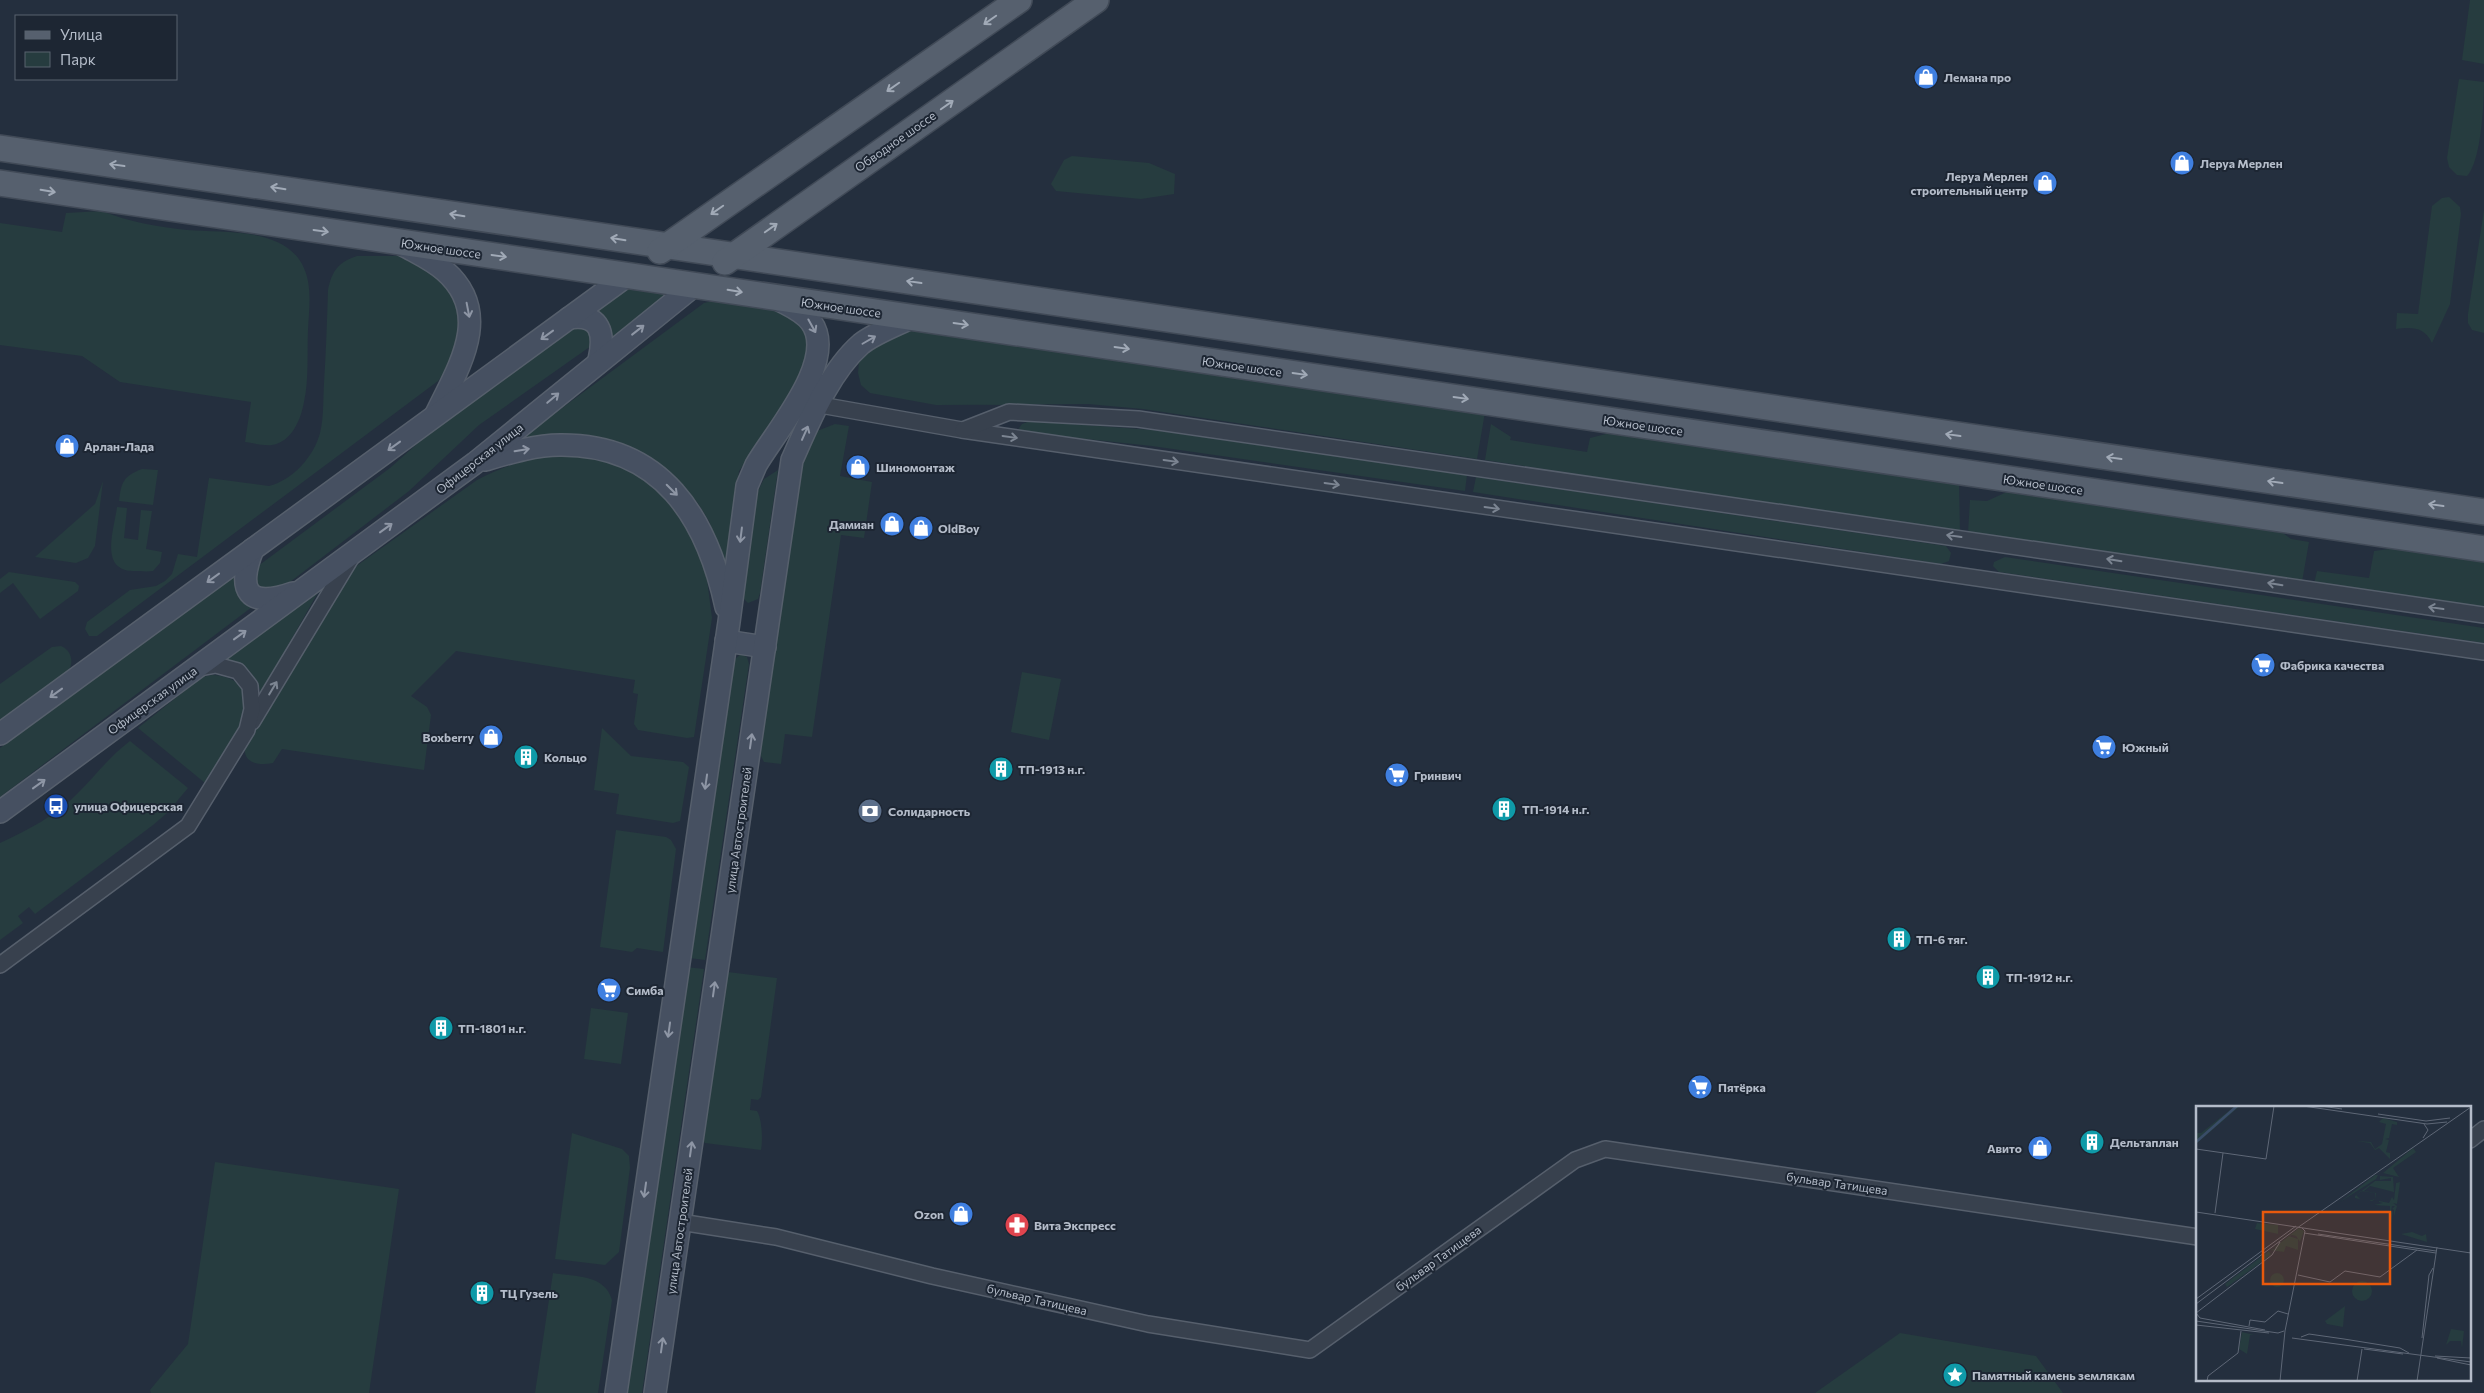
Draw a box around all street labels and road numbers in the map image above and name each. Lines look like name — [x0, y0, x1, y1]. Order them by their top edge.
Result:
street label: Обводное шоссе — [852, 108, 938, 174]
street label: Южное шоссе — [400, 235, 482, 261]
street label: Южное шоссе — [800, 294, 882, 320]
street label: Южное шоссе — [1201, 353, 1283, 379]
street label: Южное шоссе — [1602, 412, 1684, 438]
street label: Офицерская улица — [433, 420, 525, 496]
street label: Южное шоссе — [2002, 471, 2084, 497]
street label: Офицерская улица — [105, 663, 199, 737]
street label: улица Автостроителей — [722, 766, 754, 894]
street label: улица Автостроителей — [663, 1167, 695, 1295]
street label: бульвар Татищева — [1785, 1169, 1889, 1197]
street label: бульвар Татищева — [1392, 1222, 1484, 1294]
street label: бульвар Татищева — [986, 1281, 1088, 1317]

